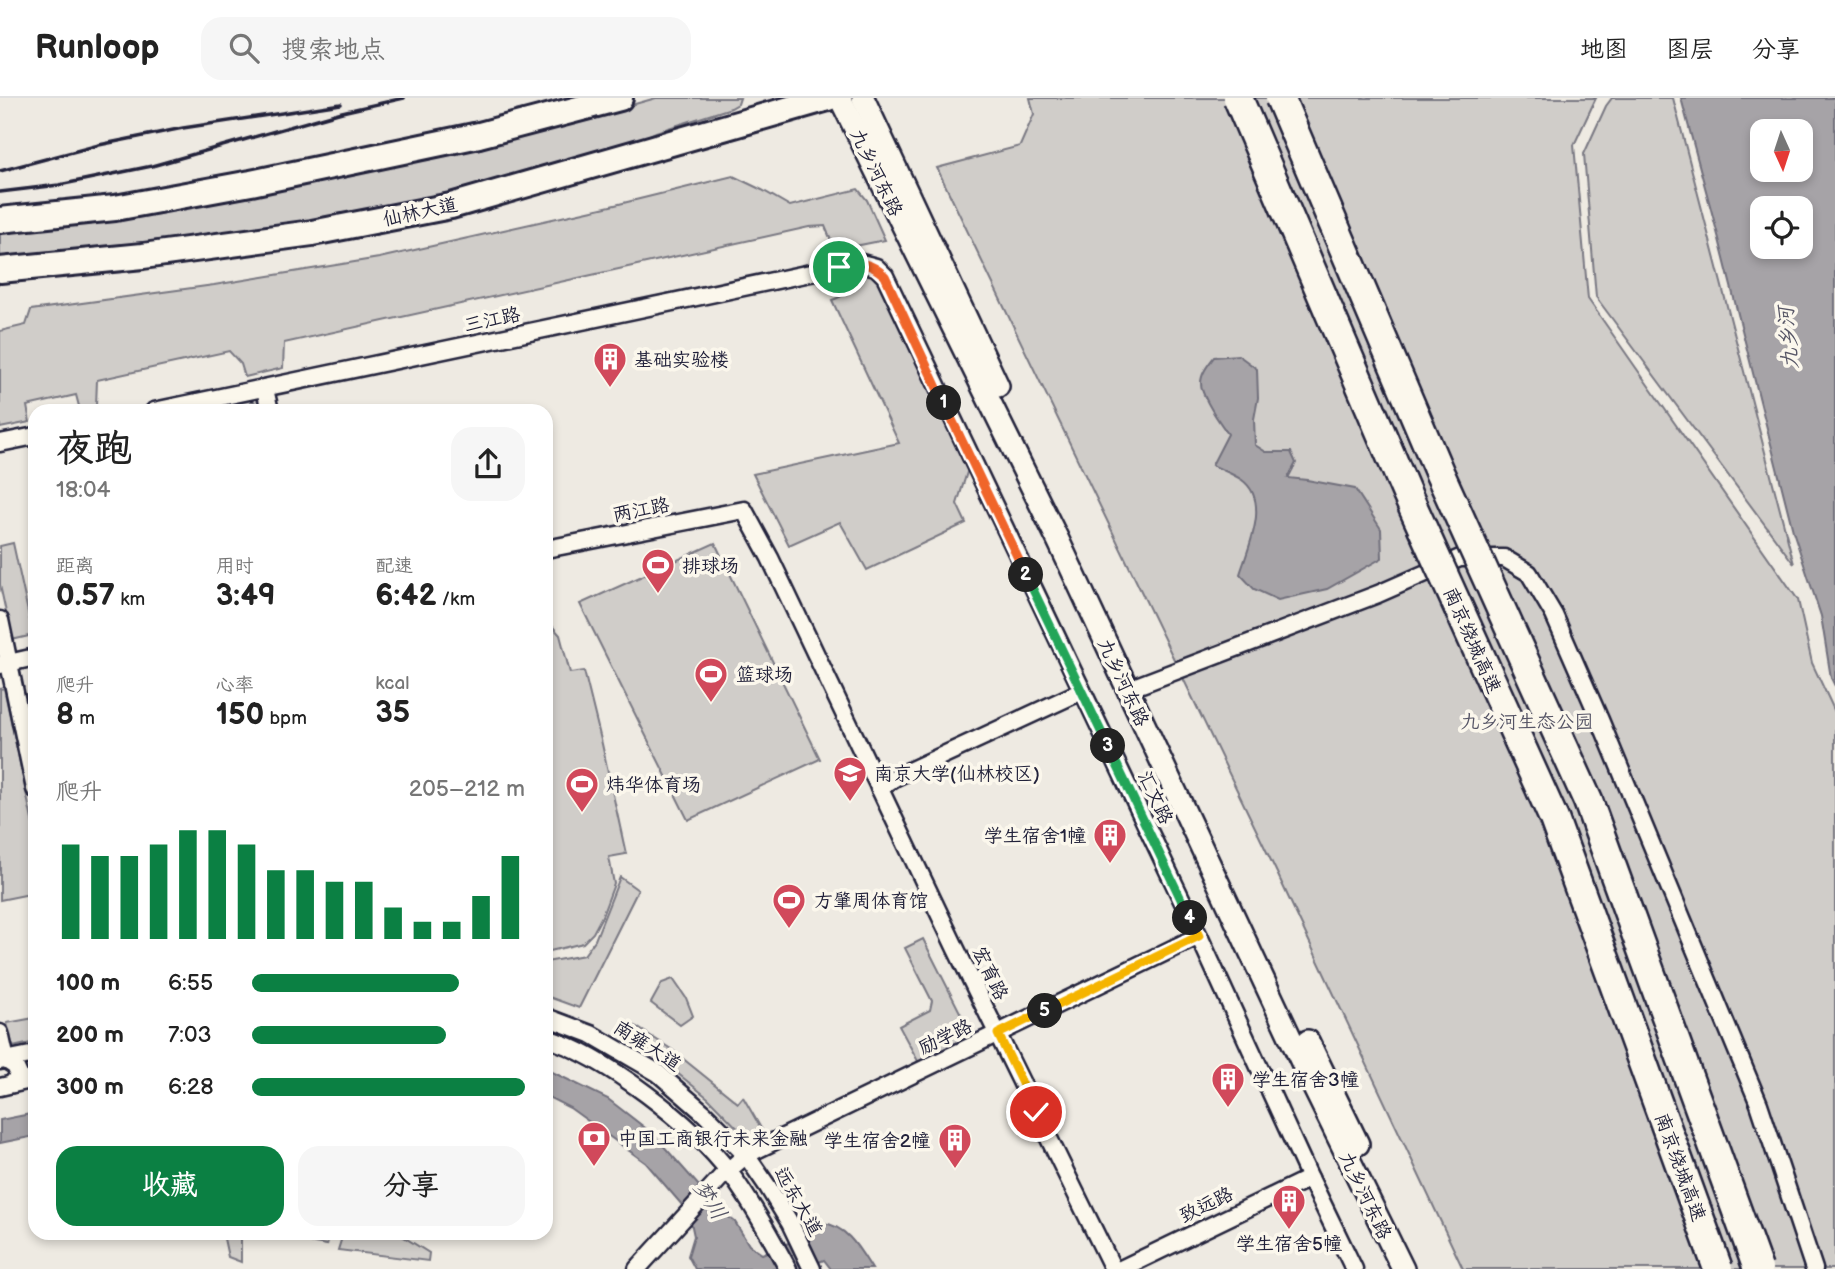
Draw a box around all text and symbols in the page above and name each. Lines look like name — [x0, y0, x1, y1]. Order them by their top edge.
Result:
search box — [201, 17, 691, 80]
text: Runloop — [35, 28, 159, 68]
icon: search — [225, 29, 263, 67]
text: 搜索地点 — [281, 35, 385, 66]
text: 地图 — [1580, 35, 1628, 64]
text: 图层 — [1666, 35, 1714, 64]
text: 分享 — [1752, 35, 1800, 64]
north arrow — [1750, 119, 1813, 182]
map controls — [1750, 119, 1813, 259]
street label: 九乡河东路 — [844, 125, 907, 220]
street label: 仙林大道 — [381, 193, 460, 232]
button: locate — [1750, 196, 1813, 259]
pin — [809, 237, 869, 297]
icon: arrive — [820, 248, 858, 286]
water label: 九乡河 — [1773, 302, 1804, 370]
street label: 三江路 — [462, 303, 523, 338]
building icon: 基础实验楼 — [591, 340, 629, 389]
place label: 基础实验楼 — [634, 349, 729, 372]
pin: 1 — [926, 386, 962, 420]
text: 1 — [940, 391, 948, 414]
text: 夜跑 — [56, 427, 132, 472]
button: share — [451, 427, 525, 501]
text: 18:04 — [56, 476, 111, 504]
street label: 两江路 — [611, 494, 671, 527]
sports icon: 排球场 — [639, 546, 677, 595]
text: 距离 — [56, 555, 94, 578]
text: 用时 — [216, 555, 254, 578]
text: 配速 — [375, 555, 413, 578]
place label: 排球场 — [682, 555, 739, 578]
pin: 2 — [1009, 558, 1044, 592]
text: 2 — [1020, 563, 1031, 586]
text: 0.57 — [56, 578, 115, 614]
text: 3:49 — [216, 578, 276, 614]
text: 6:42 — [375, 578, 436, 614]
street label: 南京绕城高速 — [1438, 584, 1505, 697]
text: km — [115, 588, 145, 611]
text: /km — [436, 588, 475, 611]
street label: 九乡河东路 — [1092, 635, 1153, 731]
sports icon: 篮球场 — [692, 655, 730, 704]
place label: 篮球场 — [736, 664, 793, 687]
text: kcal — [375, 672, 409, 695]
text: 爬升 — [56, 674, 94, 697]
text: 心率 — [216, 674, 254, 697]
text: 35 — [375, 695, 410, 731]
text: 8 — [56, 697, 74, 733]
text: 150 — [216, 697, 264, 733]
text: m — [74, 707, 95, 730]
text: bpm — [264, 707, 307, 730]
park label: 九乡河生态公园 — [1460, 711, 1594, 734]
pin: 3 — [1090, 728, 1126, 764]
text: 3 — [1102, 734, 1113, 757]
school or university icon: 南京大学(仙林校区) — [831, 754, 869, 803]
place label: 南京大学(仙林校区) — [874, 763, 1040, 786]
sports icon: 炜华体育场 — [563, 765, 601, 814]
street label: 汇文路 — [1132, 767, 1177, 828]
place label: 炜华体育场 — [606, 774, 701, 797]
text: 205–212 m — [409, 775, 525, 803]
text: 爬升 — [56, 778, 102, 806]
building icon: 学生宿舍1幢 — [1091, 816, 1129, 865]
place label: 学生宿舍1幢 — [984, 825, 1087, 848]
sports icon: 方肇周体育馆 — [770, 881, 808, 930]
place label: 方肇周体育馆 — [814, 890, 928, 913]
pin: 4 — [1172, 900, 1208, 936]
text: 4 — [1184, 906, 1195, 929]
street label: 宏育路 — [967, 943, 1012, 1004]
text: 100 m — [56, 969, 120, 997]
text: 6:55 — [168, 969, 213, 997]
pin: 5 — [1028, 993, 1062, 1028]
text: 5 — [1039, 999, 1050, 1022]
street label: 励学路 — [915, 1015, 976, 1060]
street label: 南雍大道 — [609, 1016, 685, 1077]
text: 200 m — [56, 1021, 124, 1049]
text: 7:03 — [168, 1021, 212, 1049]
building icon: 学生宿舍3幢 — [1209, 1060, 1247, 1109]
place label: 学生宿舍3幢 — [1252, 1069, 1360, 1092]
text: 300 m — [56, 1073, 124, 1101]
text: 6:28 — [168, 1073, 214, 1101]
pin — [1006, 1082, 1066, 1142]
icon: check — [1017, 1093, 1055, 1131]
street label: 南京绕城高速 — [1649, 1110, 1710, 1225]
bank icon: 中国工商银行未来金融 — [575, 1119, 613, 1168]
building icon: 学生宿舍2幢 — [936, 1121, 974, 1170]
place label: 中国工商银行未来金融 — [618, 1128, 808, 1151]
place label: 学生宿舍2幢 — [824, 1130, 931, 1153]
button: 收藏 — [56, 1146, 284, 1226]
button: 分享 — [298, 1146, 525, 1226]
street label: 九乡河东路 — [1333, 1148, 1396, 1243]
street label: 远东大道 — [769, 1163, 827, 1240]
water label: 梦川 — [688, 1176, 732, 1226]
building icon: 学生宿舍5幢 — [1270, 1182, 1308, 1231]
street label: 致远路 — [1176, 1183, 1237, 1228]
place label: 学生宿舍5幢 — [1236, 1233, 1343, 1256]

